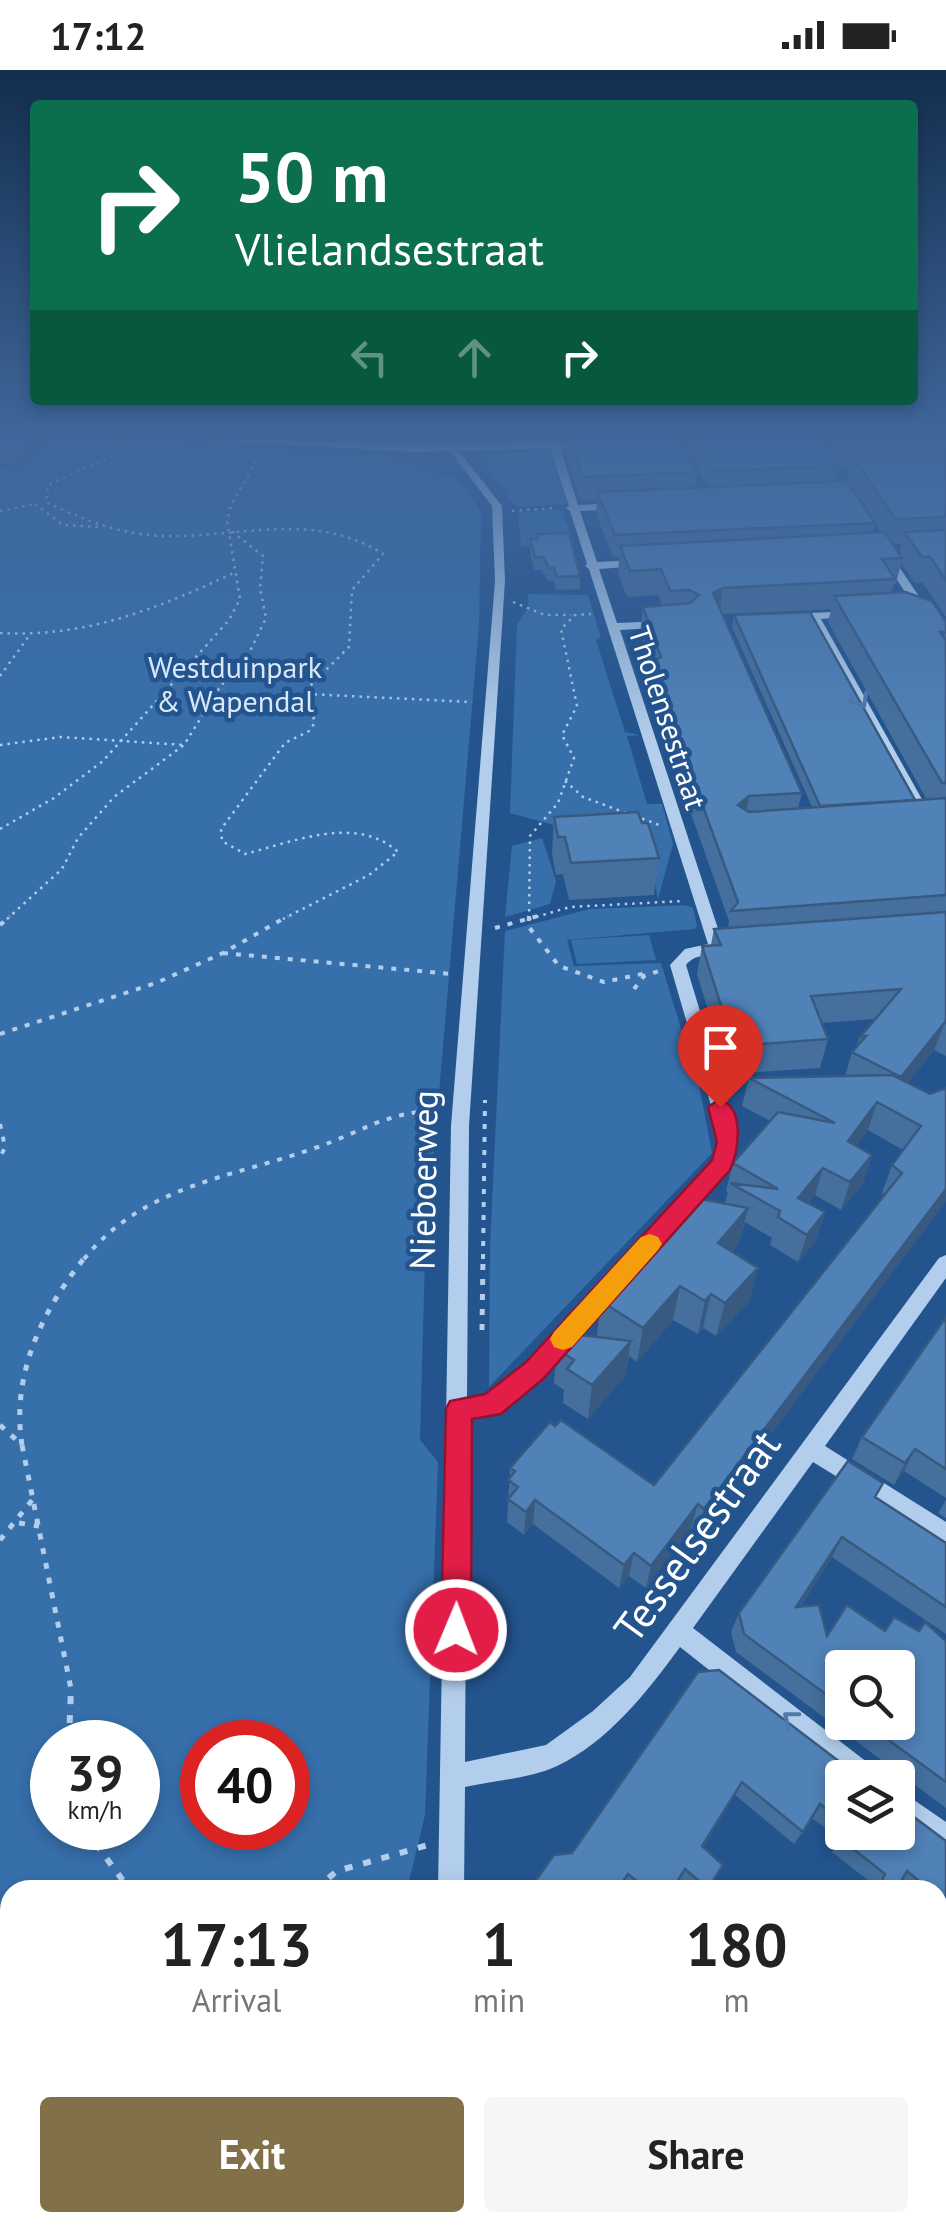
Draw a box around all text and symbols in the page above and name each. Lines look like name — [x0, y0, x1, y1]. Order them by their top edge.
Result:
text: 17:12 — [50, 11, 146, 60]
text: 50 m — [235, 131, 388, 221]
icon: right — [70, 140, 200, 270]
text: Vlielandsestraat — [235, 219, 544, 277]
icon: left — [342, 330, 397, 385]
icon: ahead — [447, 330, 502, 385]
icon: right — [552, 330, 607, 385]
street label: Tholensestraat — [620, 621, 716, 814]
park label: Westduinpark & Wapendal — [148, 647, 323, 720]
one-way arrow — [849, 691, 868, 709]
pin — [678, 1005, 763, 1108]
icon: arrive — [693, 1020, 748, 1075]
street label: Nieboerweg — [398, 1090, 448, 1270]
street label: Tesselsestraat — [601, 1419, 792, 1653]
position arrow — [404, 1578, 508, 1682]
map controls — [825, 1650, 915, 1850]
button: search — [825, 1650, 915, 1740]
one-way arrow — [783, 1712, 801, 1730]
speed limit sign: 40 — [180, 1720, 310, 1850]
text: 39 — [67, 1740, 123, 1805]
button: layers — [825, 1760, 915, 1850]
text: km/h — [68, 1794, 122, 1826]
text: 17:13 — [160, 1905, 313, 1983]
text: 1 — [482, 1905, 516, 1983]
text: 180 — [686, 1905, 788, 1983]
text: Arrival — [192, 1979, 281, 2021]
text: min — [473, 1979, 525, 2021]
text: m — [724, 1979, 750, 2021]
button: Exit — [40, 2097, 464, 2212]
button: Share — [484, 2097, 908, 2212]

